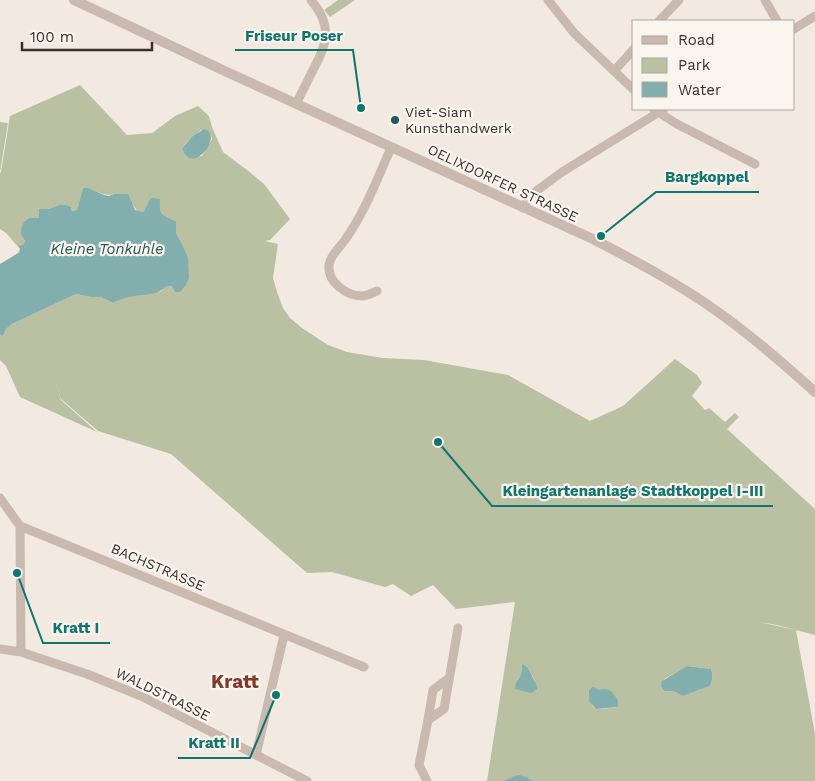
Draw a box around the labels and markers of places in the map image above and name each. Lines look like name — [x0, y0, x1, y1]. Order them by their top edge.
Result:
callout: Friseur Poser — [235, 20, 353, 50]
place label: Viet-Siam Kunsthandwerk — [405, 104, 512, 136]
marker: Viet-Siam Kunsthandwerk — [389, 114, 401, 126]
callout: Bargkoppel — [656, 162, 759, 192]
callout: Kleingartenanlage Stadtkoppel I-III — [492, 476, 773, 506]
callout: Kratt I — [43, 613, 110, 643]
callout: Kratt II — [178, 728, 250, 758]

